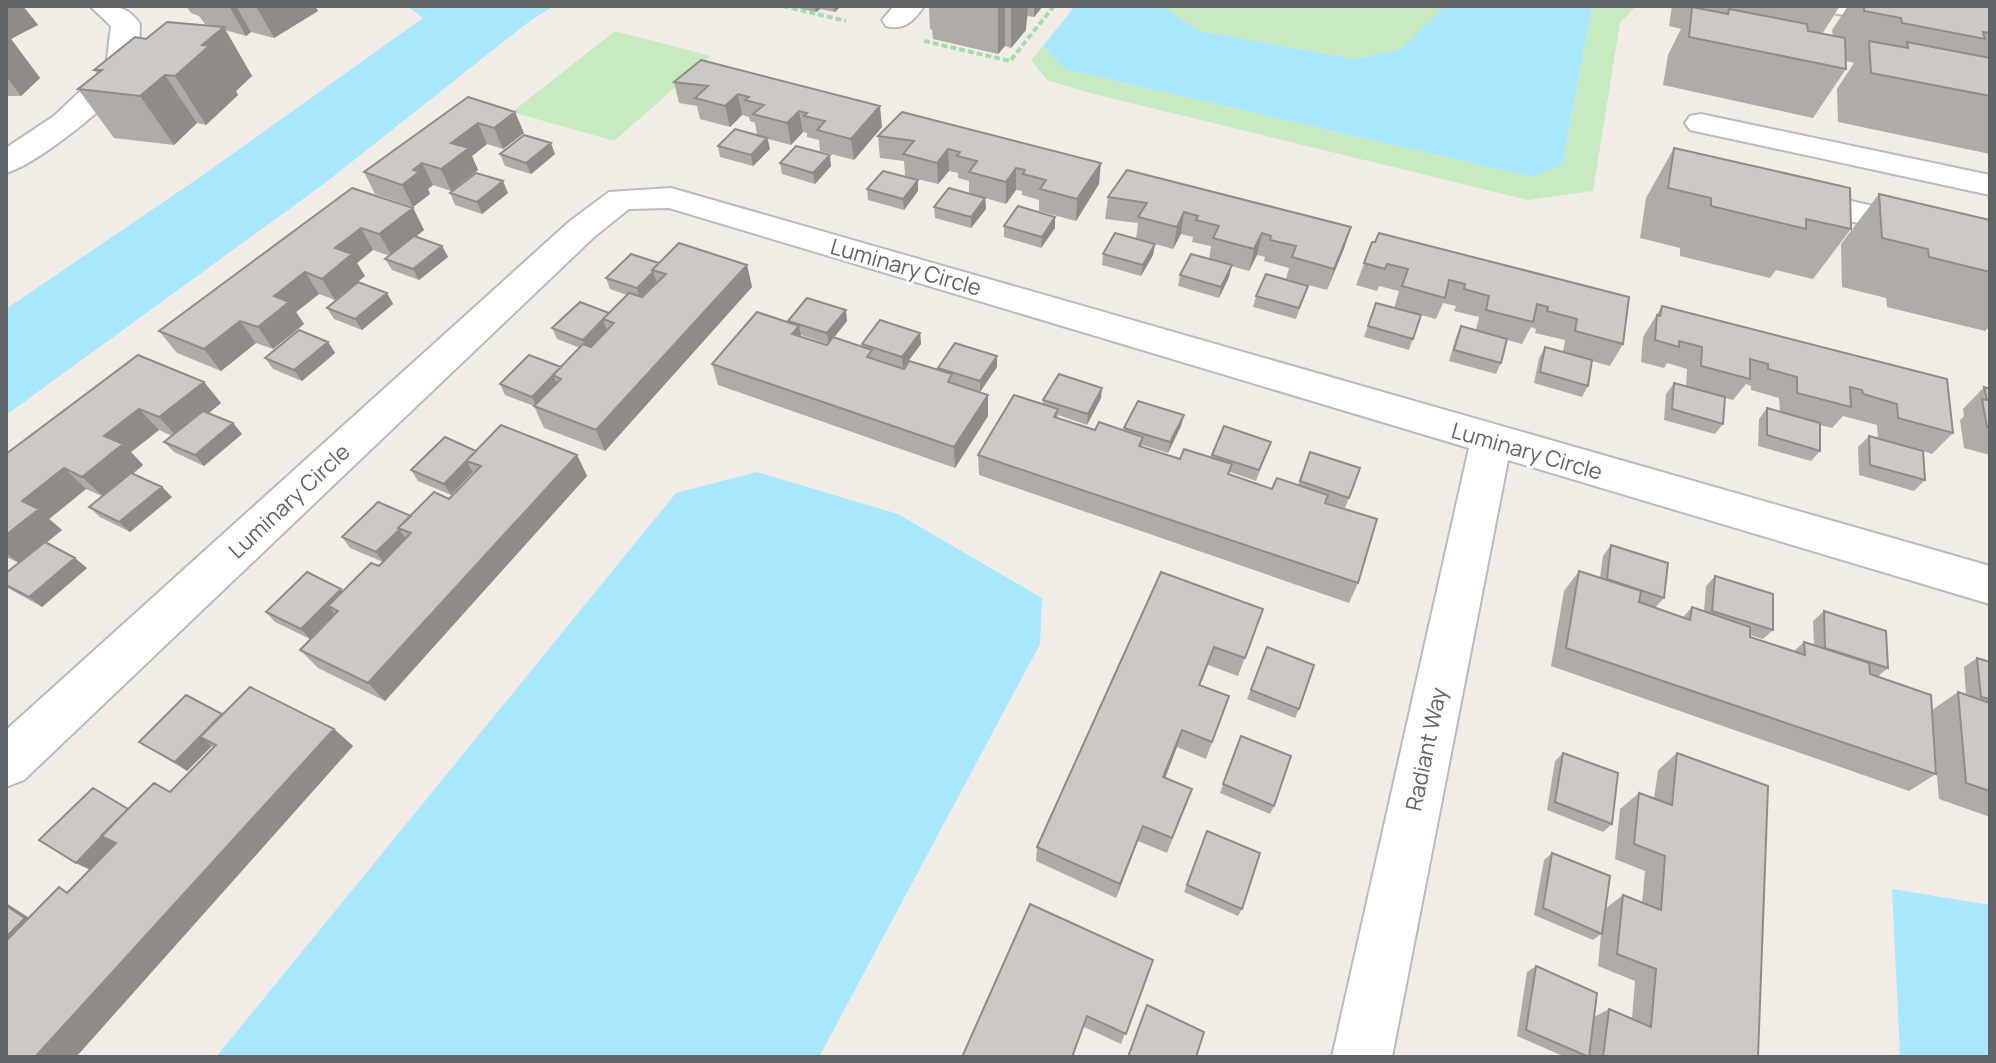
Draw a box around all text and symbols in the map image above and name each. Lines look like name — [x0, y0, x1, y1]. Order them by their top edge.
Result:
street label: Luminary Circle — [827, 231, 985, 303]
street label: Luminary Circle — [1448, 415, 1606, 487]
street label: Luminary Circle — [222, 437, 356, 565]
street label: Radiant Way — [1398, 684, 1454, 814]

